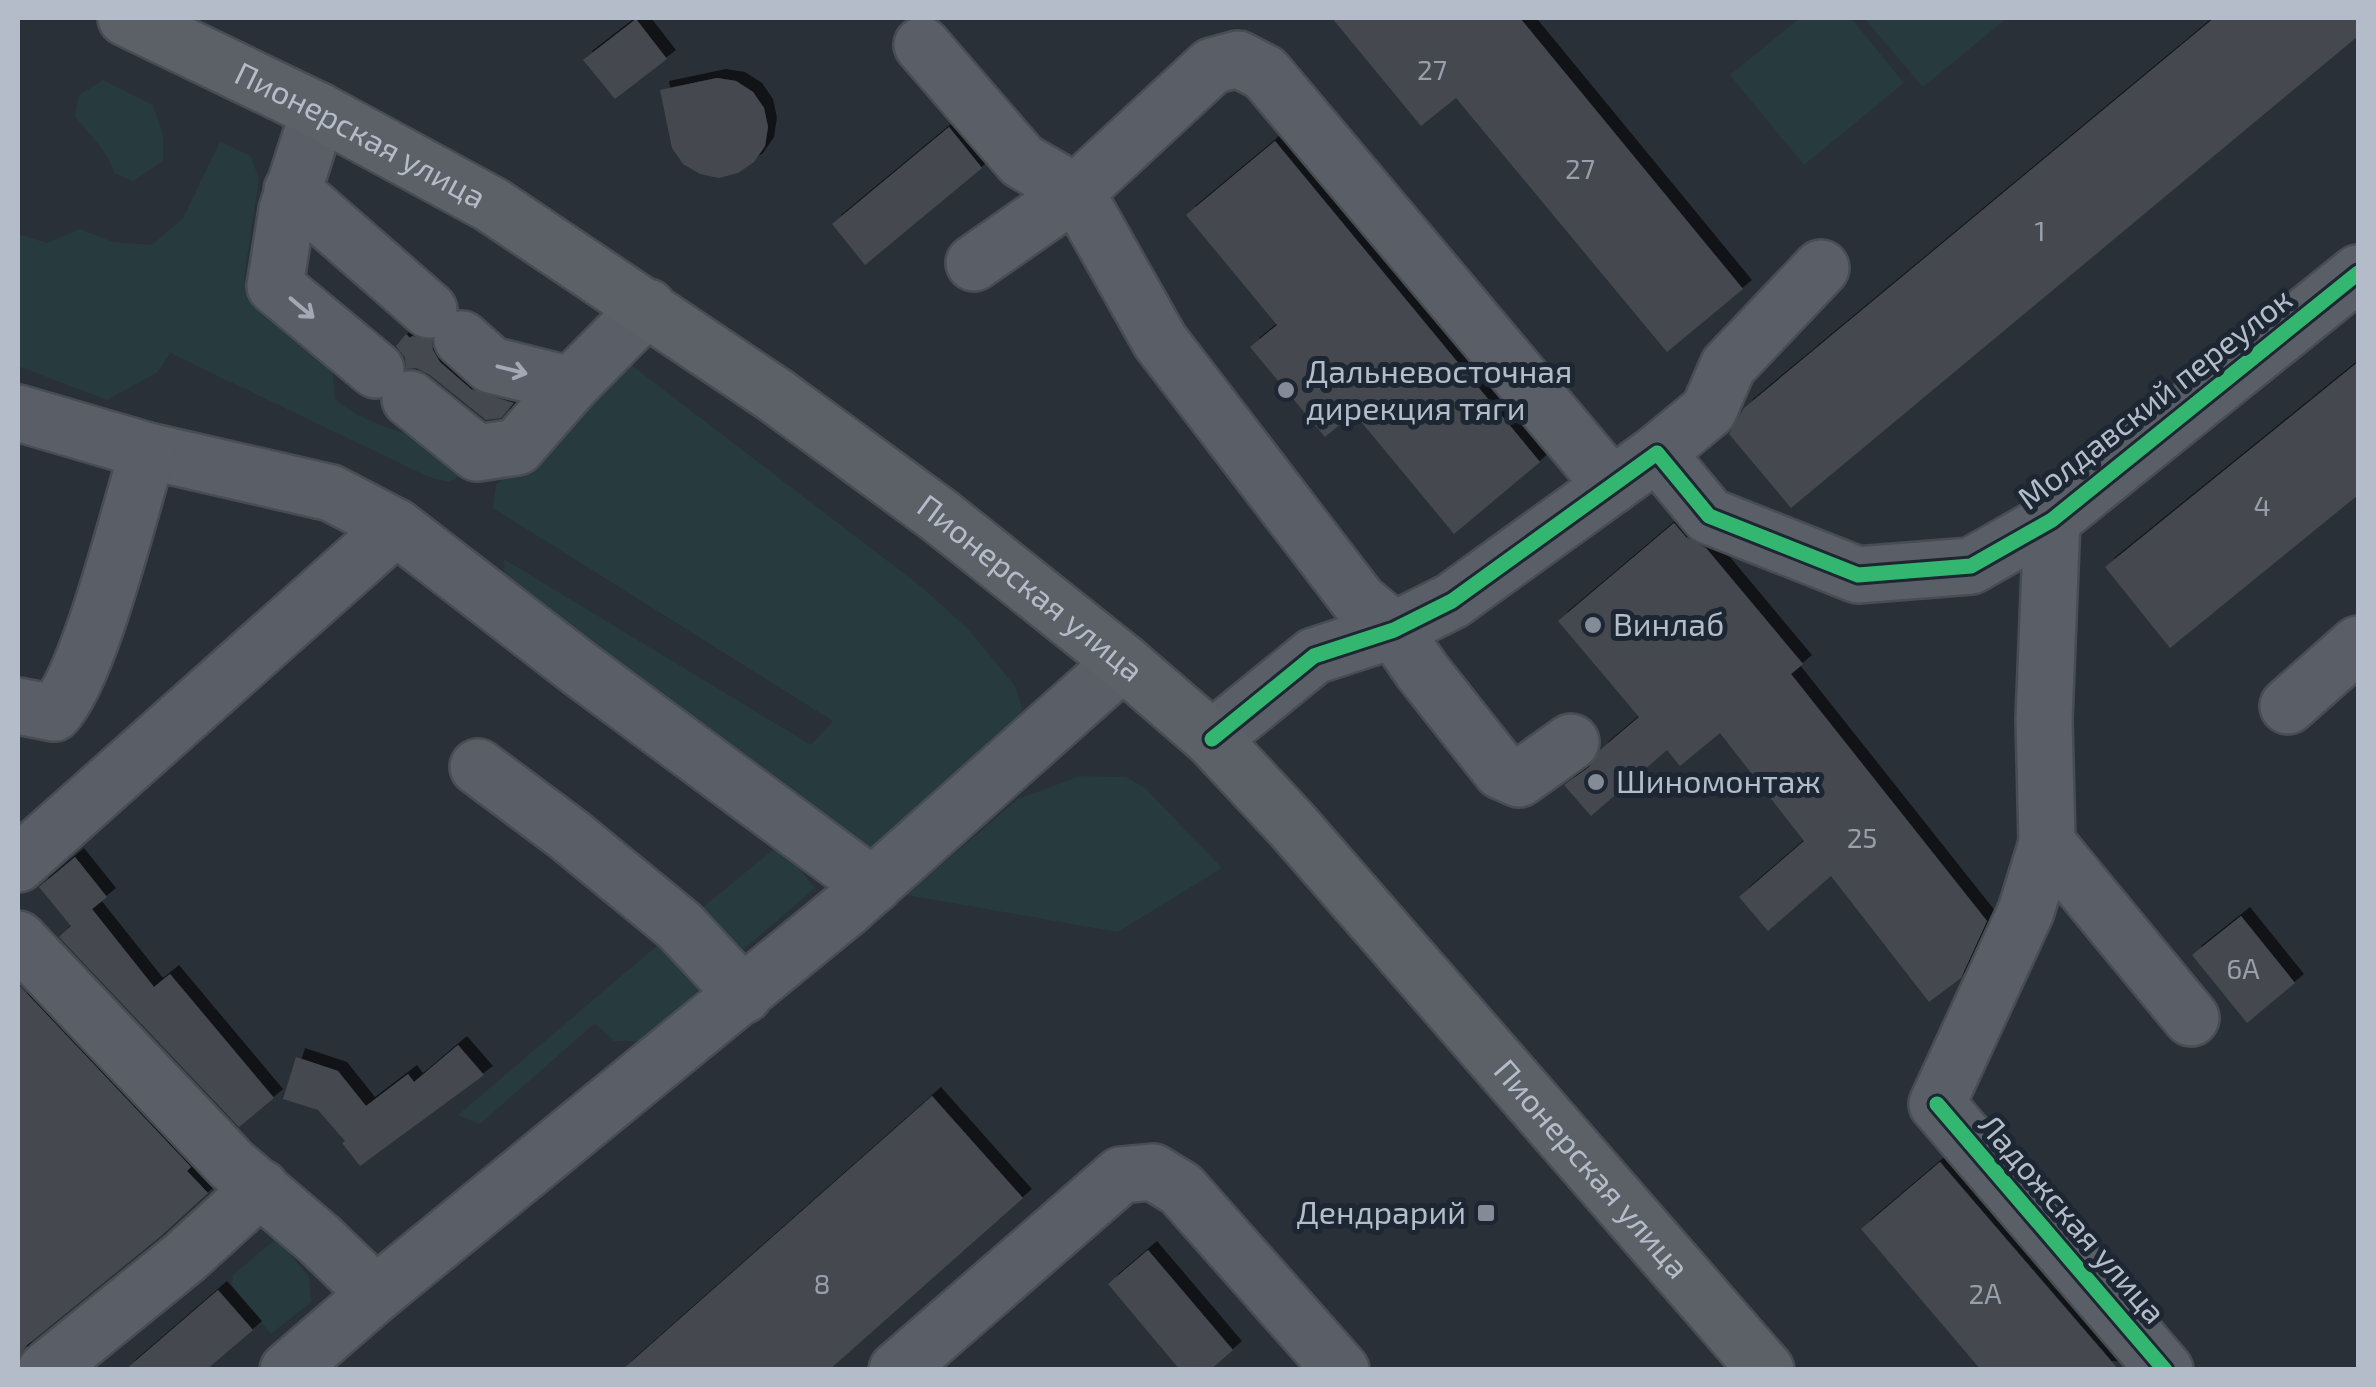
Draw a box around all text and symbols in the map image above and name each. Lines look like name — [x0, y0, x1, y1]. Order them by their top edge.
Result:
house number: 27 — [1417, 52, 1447, 86]
street label: Пионерская улица — [230, 53, 493, 215]
house number: 27 — [1565, 151, 1595, 185]
house number: 1 — [2034, 213, 2046, 247]
street label: Молдавский переулок — [2009, 279, 2299, 517]
one-way arrow — [288, 297, 314, 319]
place label: Дальневосточная дирекция тяги — [1306, 351, 1572, 426]
one-way arrow — [496, 362, 527, 381]
marker: Дальневосточная дирекция тяги — [1275, 379, 1297, 401]
street label: Пионерская улица — [911, 485, 1152, 688]
house number: 4 — [2253, 488, 2271, 522]
place label: Винлаб — [1613, 604, 1724, 642]
marker: Винлаб — [1582, 614, 1604, 636]
place label: Шиномонтаж — [1616, 761, 1821, 799]
marker: Шиномонтаж — [1585, 771, 1607, 793]
house number: 25 — [1847, 820, 1877, 854]
house number: 6А — [2226, 951, 2260, 985]
street label: Пионерская улица — [1487, 1051, 1698, 1285]
street label: Ладожская улица — [1972, 1105, 2175, 1331]
place label: Дендрарий — [1297, 1192, 1466, 1230]
marker: Дендрарий — [1475, 1202, 1497, 1224]
house number: 8 — [814, 1266, 831, 1300]
house number: 2А — [1968, 1276, 2002, 1310]

